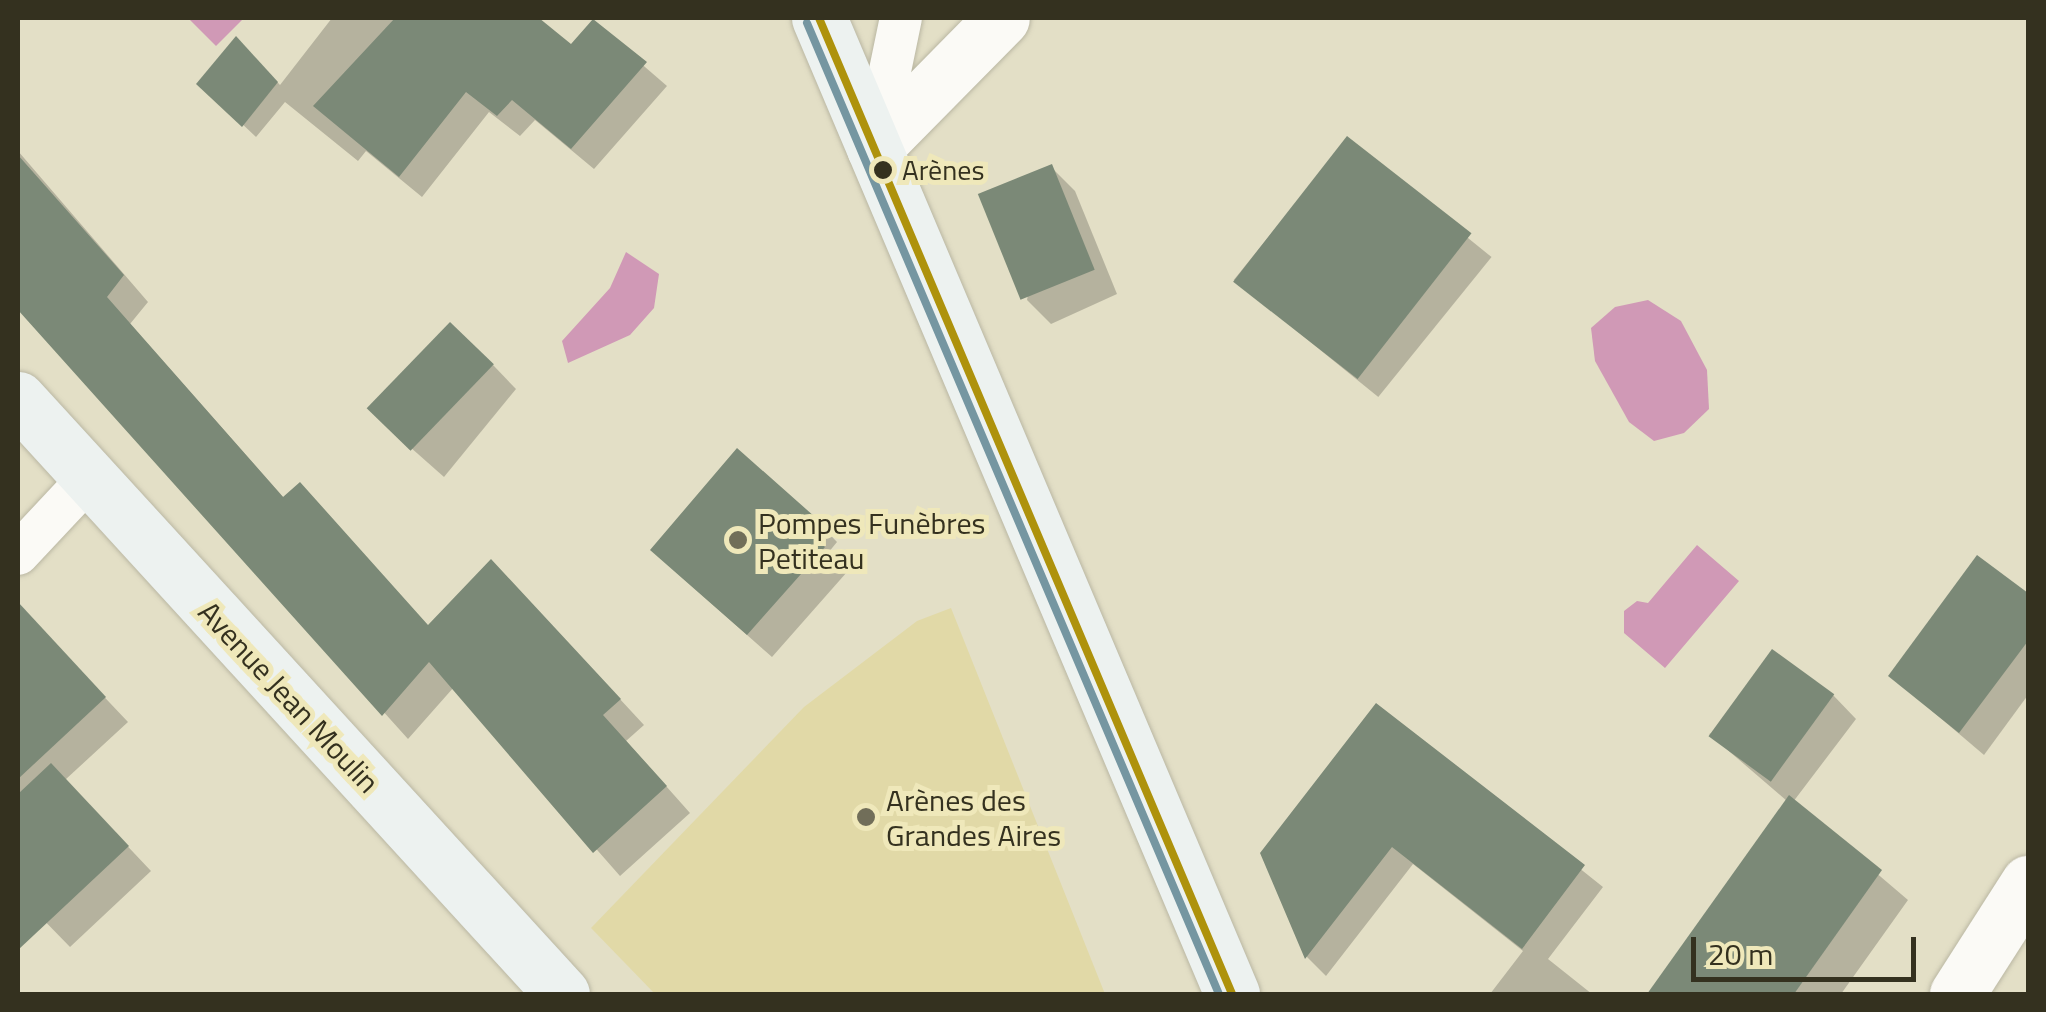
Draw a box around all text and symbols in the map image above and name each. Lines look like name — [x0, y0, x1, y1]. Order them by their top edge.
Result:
place label: Arènes — [902, 153, 984, 187]
marker: Arènes — [873, 160, 893, 180]
place label: Pompes Funèbres Petiteau — [758, 505, 985, 576]
marker: Pompes Funèbres Petiteau — [727, 529, 749, 551]
street label: Avenue Jean Moulin — [191, 594, 387, 800]
place label: Arènes des Grandes Aires — [886, 782, 1061, 852]
marker: Arènes des Grandes Aires — [855, 806, 877, 828]
scale bar — [1696, 917, 1921, 979]
text: 20 m — [1708, 931, 1773, 977]

